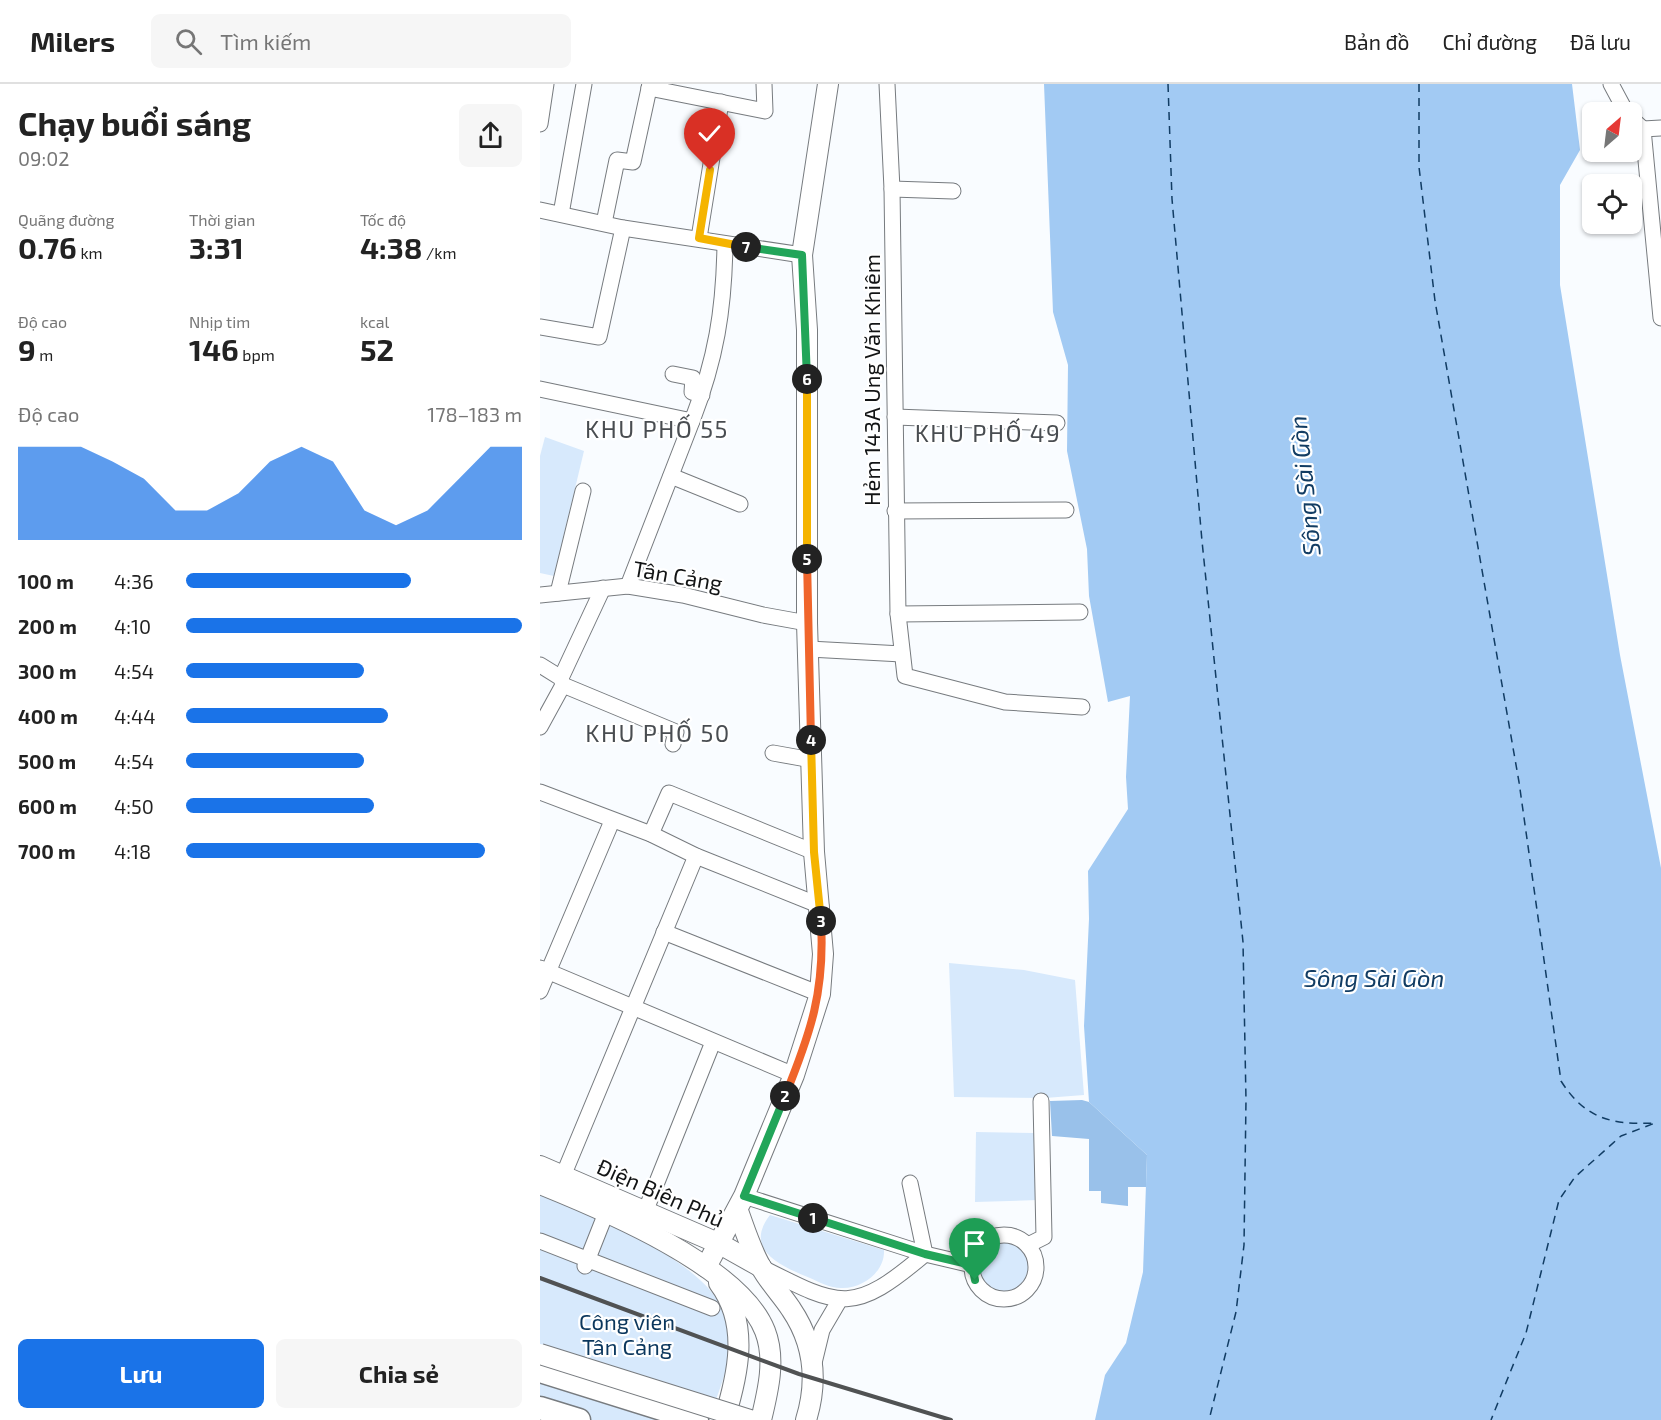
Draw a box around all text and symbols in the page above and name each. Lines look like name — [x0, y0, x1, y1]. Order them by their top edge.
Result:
search box — [151, 14, 571, 68]
text: Milers — [30, 24, 115, 58]
icon: search — [172, 25, 205, 58]
text: Tìm kiếm — [220, 28, 311, 54]
text: Bản đồ — [1344, 29, 1409, 54]
text: Chỉ đường — [1442, 29, 1537, 54]
text: Đã lưu — [1570, 29, 1631, 54]
north arrow — [1582, 102, 1642, 162]
map controls — [1582, 102, 1642, 234]
text: Chạy buổi sáng — [18, 103, 251, 143]
button: share — [459, 104, 522, 167]
pin — [684, 108, 735, 170]
icon: check — [693, 117, 726, 150]
text: 09:02 — [18, 146, 70, 170]
button: locate — [1582, 174, 1642, 234]
text: Quãng đường — [18, 210, 115, 229]
text: Thời gian — [189, 210, 255, 229]
text: Tốc độ — [360, 210, 406, 229]
text: 0.76 — [18, 229, 77, 265]
text: 3:31 — [189, 229, 244, 265]
text: 4:38 — [360, 229, 423, 265]
pin: 7 — [731, 232, 761, 262]
text: 7 — [742, 237, 750, 256]
text: km — [77, 243, 103, 262]
text: /km — [423, 243, 457, 262]
street label: Hẻm 143A Ung Văn Khiêm — [858, 254, 884, 506]
text: Độ cao — [18, 312, 67, 331]
text: Nhịp tim — [189, 312, 250, 331]
text: kcal — [360, 312, 389, 331]
text: 9 — [18, 331, 36, 367]
text: 146 — [189, 331, 239, 367]
text: 52 — [360, 331, 394, 367]
text: m — [36, 345, 53, 364]
text: bpm — [239, 345, 275, 364]
pin: 6 — [792, 364, 822, 394]
text: 6 — [802, 369, 812, 388]
text: Độ cao — [18, 402, 79, 426]
text: 178–183 m — [427, 402, 522, 426]
district label: KHU PHỐ 55 — [585, 413, 729, 443]
water label: Sông Sài Gòn — [1282, 414, 1326, 558]
district label: KHU PHỐ 49 — [915, 417, 1061, 447]
pin: 5 — [792, 544, 822, 574]
text: 5 — [803, 549, 811, 568]
street label: Tân Cảng — [631, 554, 725, 596]
text: 100 m — [18, 569, 74, 593]
text: 4:36 — [114, 569, 154, 593]
text: 200 m — [18, 614, 77, 638]
text: 4:10 — [114, 614, 151, 638]
text: 300 m — [18, 659, 77, 683]
text: 4:54 — [114, 659, 154, 683]
text: 400 m — [18, 704, 78, 728]
text: 4:44 — [114, 704, 156, 728]
district label: KHU PHỐ 50 — [585, 717, 731, 747]
pin: 4 — [796, 725, 826, 755]
text: 4 — [806, 730, 816, 749]
text: 500 m — [18, 749, 76, 773]
text: 4:54 — [114, 749, 154, 773]
text: 600 m — [18, 794, 77, 818]
text: 4:50 — [114, 794, 154, 818]
text: 700 m — [18, 839, 76, 863]
text: 4:18 — [114, 839, 151, 863]
pin: 3 — [806, 906, 836, 936]
text: 3 — [816, 911, 826, 930]
water label: Sông Sài Gòn — [1304, 963, 1444, 992]
pin: 2 — [770, 1081, 800, 1111]
text: 2 — [780, 1086, 790, 1105]
street label: Điện Biên Phủ — [593, 1152, 729, 1232]
pin: 1 — [798, 1203, 828, 1233]
text: 1 — [810, 1208, 816, 1227]
pin — [949, 1218, 1000, 1280]
icon: arrive — [958, 1227, 991, 1260]
park label: Công viên Tân Cảng — [579, 1308, 675, 1359]
button: Lưu — [18, 1339, 264, 1408]
button: Chia sẻ — [276, 1339, 522, 1408]

